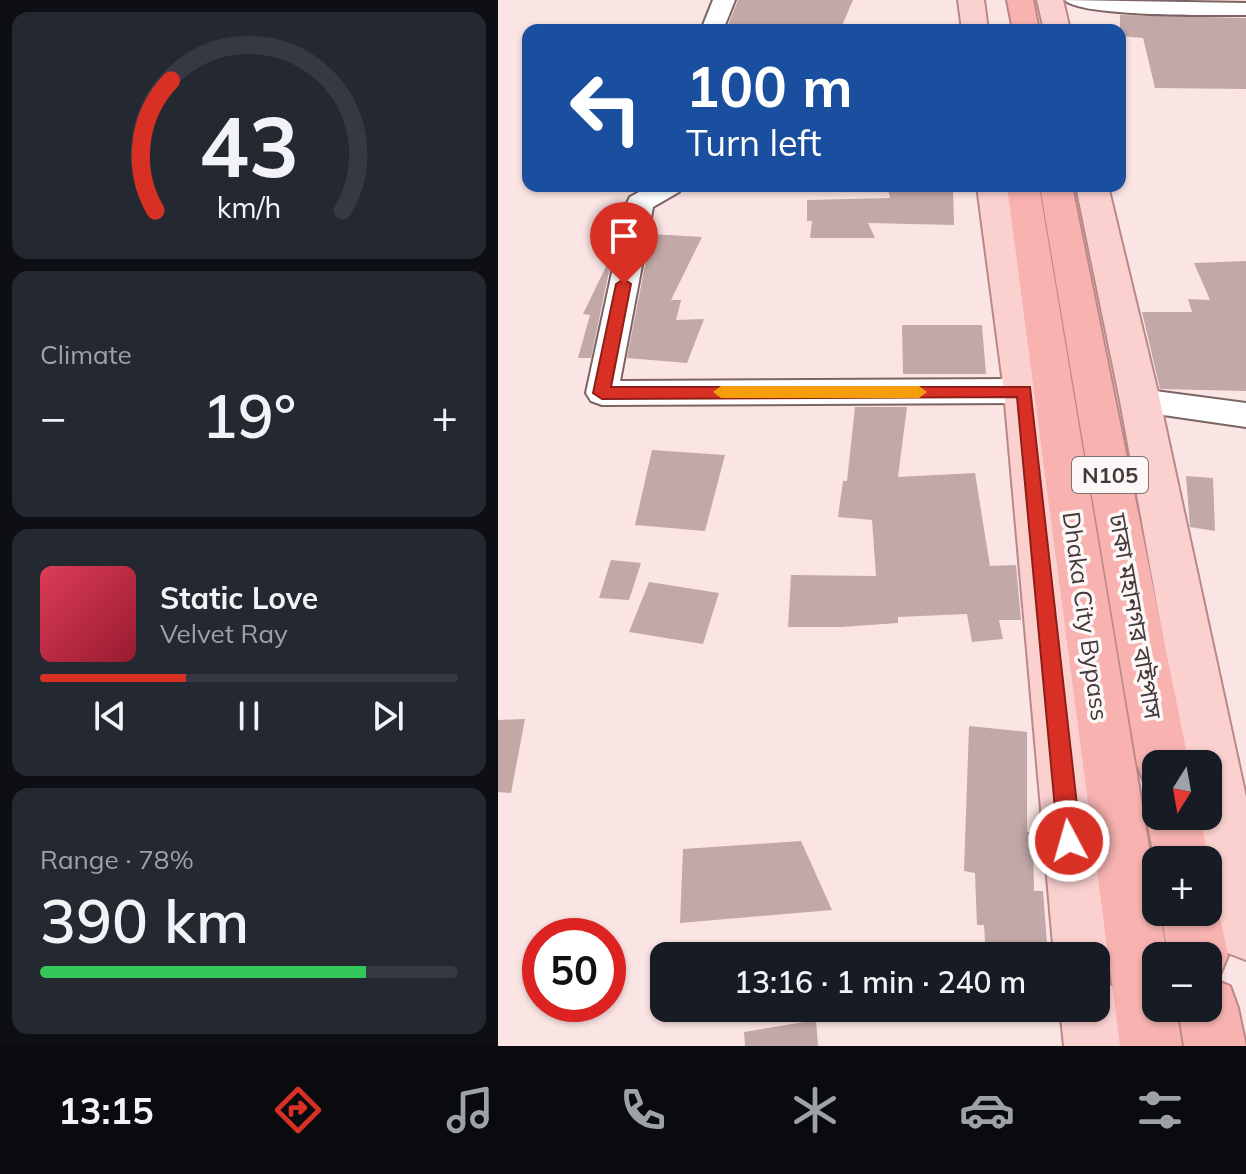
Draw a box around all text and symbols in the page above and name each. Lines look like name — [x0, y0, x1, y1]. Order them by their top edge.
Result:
text: 100 m — [686, 51, 853, 121]
icon: left — [554, 56, 658, 160]
text: 43 — [199, 93, 299, 198]
text: Turn left — [686, 120, 822, 165]
text: km/h — [217, 189, 281, 225]
pin — [590, 202, 658, 284]
icon: arrive — [602, 214, 646, 258]
text: Climate — [40, 338, 132, 371]
text: 19° — [202, 378, 296, 453]
text: − — [40, 389, 66, 444]
text: + — [432, 389, 458, 444]
road number: N105 — [1072, 457, 1148, 493]
street label: Dhaka City Bypass — [1056, 510, 1116, 722]
street label: ঢাকা মহানগর বাইপাস — [1103, 510, 1169, 722]
text: Static Love — [160, 579, 318, 617]
text: Velvet Ray — [160, 617, 288, 650]
icon: previous — [88, 694, 132, 738]
icon: pause — [227, 694, 271, 738]
icon: next — [366, 694, 410, 738]
north arrow — [1142, 750, 1222, 830]
map controls — [1142, 750, 1222, 1022]
position arrow — [1027, 799, 1111, 883]
text: Range · 78% — [40, 843, 194, 876]
button: + — [1142, 846, 1222, 926]
text: 390 km — [40, 883, 249, 958]
speed limit sign: 50 — [522, 918, 626, 1022]
button: − — [1142, 942, 1222, 1022]
text: 13:16 · 1 min · 240 m — [734, 963, 1026, 1001]
icon: directions — [270, 1082, 326, 1138]
icon: music — [442, 1082, 498, 1138]
icon: phone — [615, 1082, 671, 1138]
icon: climate — [787, 1082, 843, 1138]
icon: car — [959, 1082, 1015, 1138]
icon: filters — [1132, 1082, 1188, 1138]
text: 13:15 — [58, 1088, 154, 1133]

